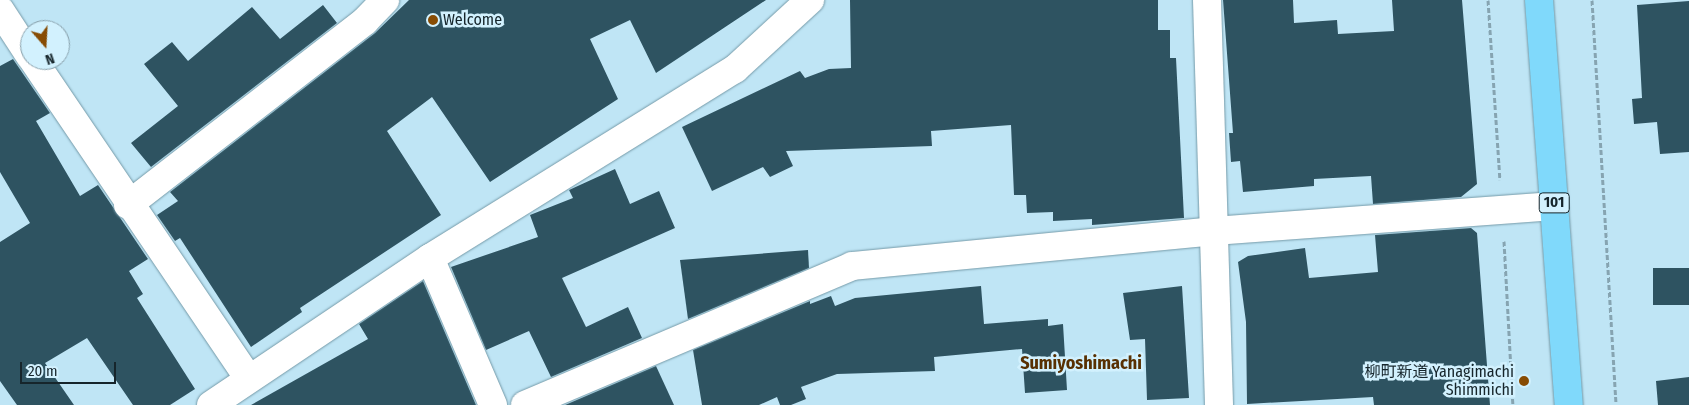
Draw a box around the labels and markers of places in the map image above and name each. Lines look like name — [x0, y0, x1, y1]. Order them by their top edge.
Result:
place label: Welcome — [443, 10, 502, 30]
marker: Welcome — [427, 14, 439, 26]
place label: 柳町新道 Yanagimachi Shimmichi — [1365, 362, 1514, 400]
marker: 柳町新道 Yanagimachi Shimmichi — [1518, 375, 1530, 387]

